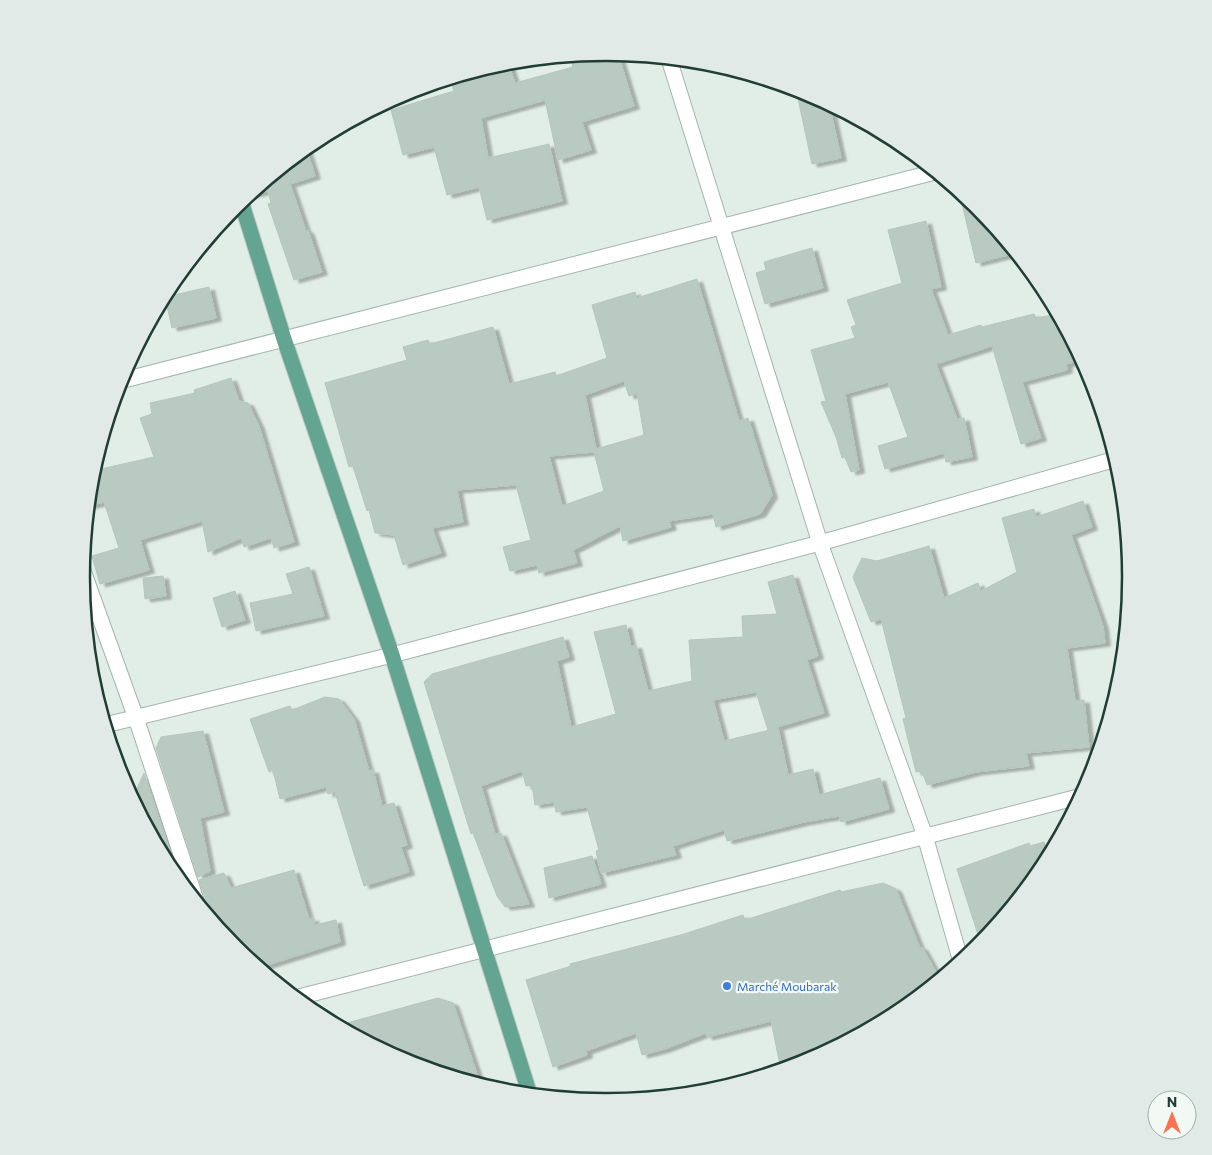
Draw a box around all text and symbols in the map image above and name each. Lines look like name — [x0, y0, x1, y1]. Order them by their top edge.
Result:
place label: Marché Moubarak — [737, 979, 837, 993]
marker: Marché Moubarak — [721, 980, 733, 992]
north arrow — [1147, 1090, 1197, 1140]
text: N — [1167, 1093, 1177, 1110]

